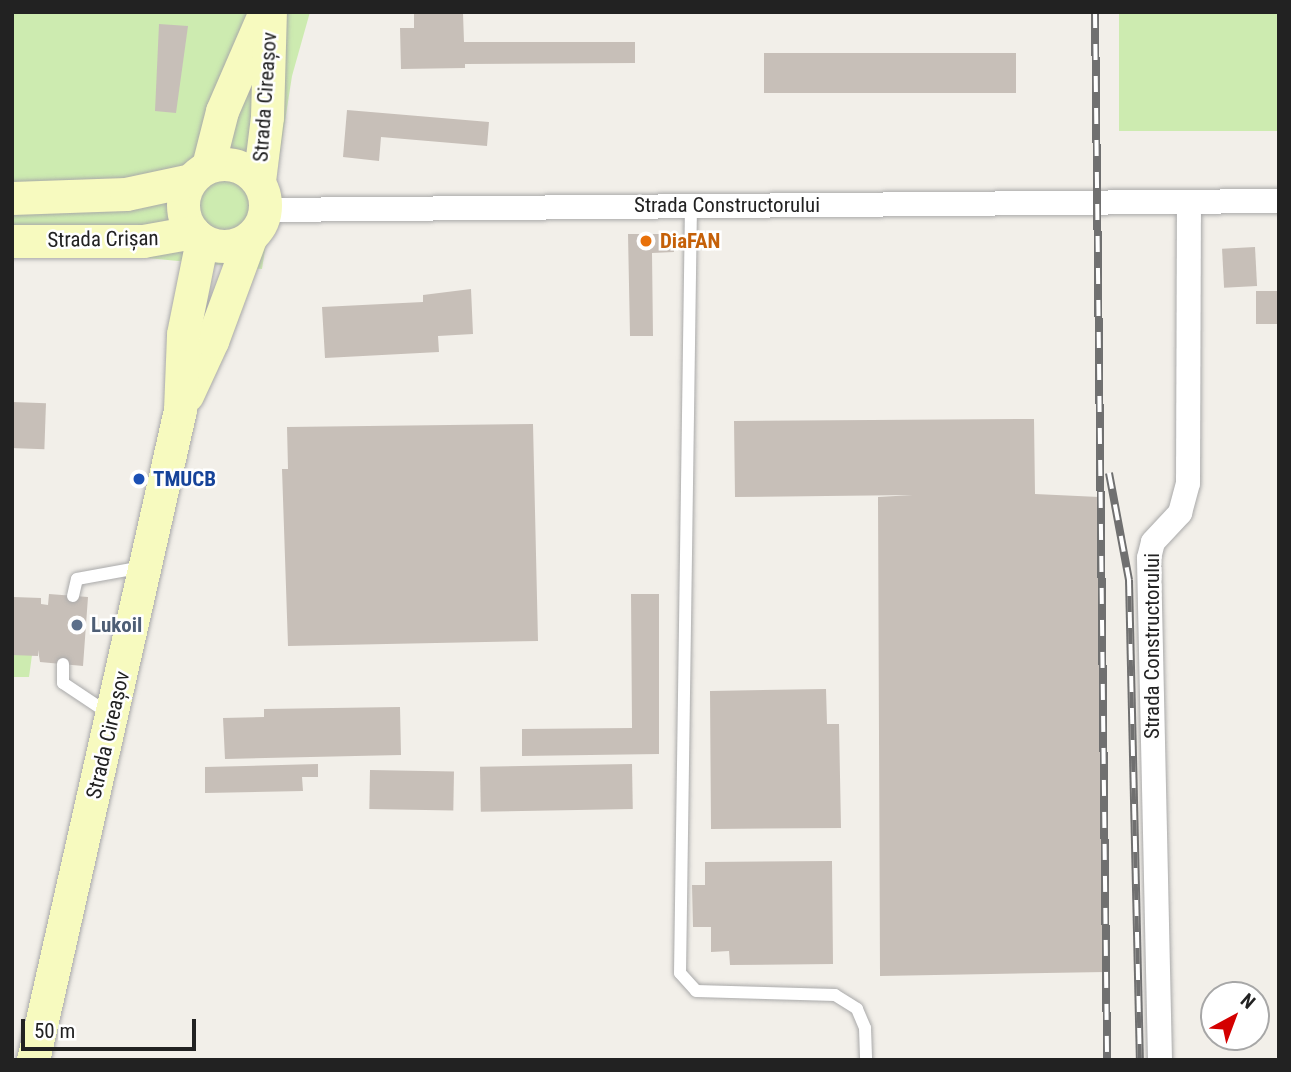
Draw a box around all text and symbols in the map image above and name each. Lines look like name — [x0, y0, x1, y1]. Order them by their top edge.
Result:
street label: Strada Cireașov — [248, 31, 282, 163]
street label: Strada Constructorului — [634, 192, 820, 218]
street label: Strada Crișan — [47, 225, 159, 253]
place label: DiaFAN — [660, 228, 720, 254]
marker: DiaFAN — [638, 233, 654, 249]
place label: TMUCB — [153, 466, 216, 492]
marker: TMUCB — [131, 471, 147, 487]
street label: Strada Constructorului — [1139, 553, 1165, 739]
place label: Lukoil — [91, 612, 142, 638]
marker: Lukoil — [69, 617, 85, 633]
street label: Strada Cireașov — [81, 669, 135, 801]
north arrow — [1200, 981, 1270, 1051]
text: N — [1236, 989, 1260, 1014]
scale bar — [24, 1006, 200, 1050]
text: 50 m — [34, 1019, 75, 1043]

